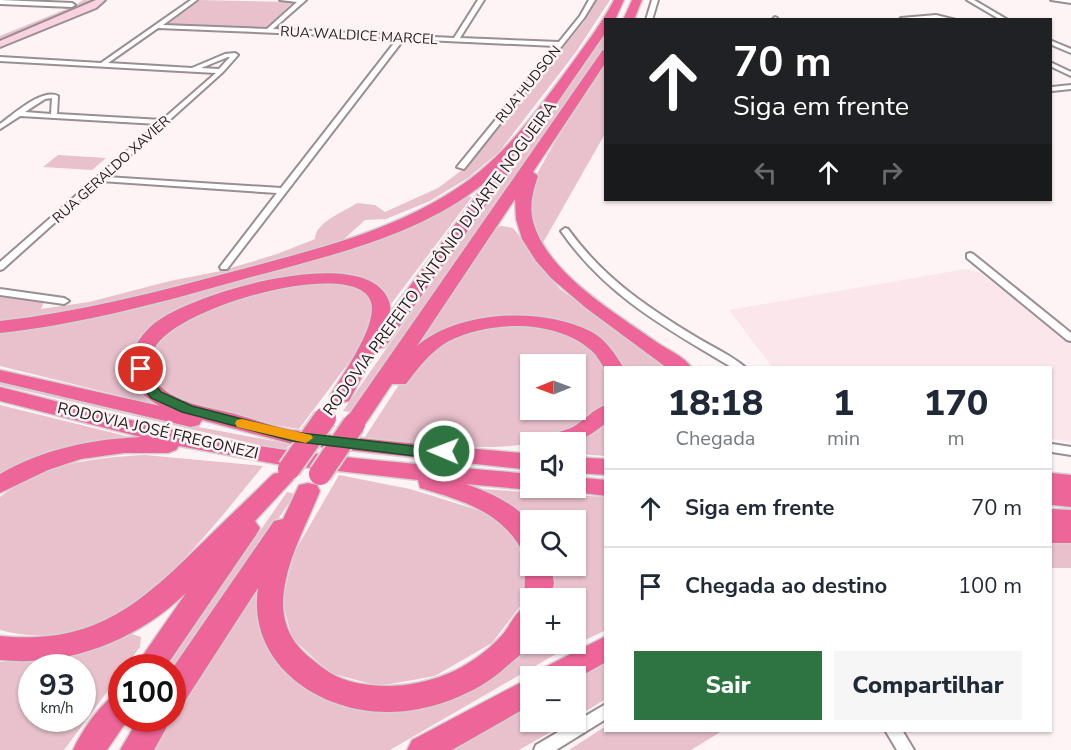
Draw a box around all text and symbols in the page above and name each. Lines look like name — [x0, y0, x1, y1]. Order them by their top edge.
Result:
street label: RUA WALDICE MARCEL — [280, 22, 439, 49]
text: 70 m — [733, 34, 832, 91]
street label: RUA HUDSON — [491, 42, 565, 127]
icon: ahead — [634, 42, 712, 120]
text: Siga em frente — [733, 88, 909, 125]
street label: RODOVIA PREFEITO ANTÔNIO DUARTE NOGUEIRA — [318, 97, 562, 420]
street label: RUA GERALDO XAVIER — [48, 111, 174, 227]
icon: left — [749, 156, 782, 189]
icon: ahead — [812, 156, 845, 189]
icon: right — [875, 156, 908, 189]
pin — [115, 343, 166, 394]
icon: arrive — [124, 352, 157, 385]
north arrow — [520, 354, 586, 420]
map controls — [520, 354, 586, 732]
text: 18:18 — [668, 379, 763, 428]
text: 1 — [833, 379, 854, 428]
text: 170 — [924, 379, 988, 428]
street label: RODOVIA JOSÉ FREGONEZI — [55, 397, 260, 465]
position arrow — [412, 419, 476, 483]
text: Chegada — [675, 425, 755, 452]
text: min — [827, 425, 860, 452]
text: m — [947, 425, 965, 452]
button: sound — [520, 432, 586, 498]
icon: ahead — [634, 492, 667, 525]
text: Siga em frente — [685, 493, 834, 523]
text: 70 m — [971, 493, 1022, 523]
button: search — [520, 510, 586, 576]
icon: arrive — [634, 570, 667, 603]
text: Chegada ao destino — [685, 571, 887, 601]
text: 100 m — [958, 571, 1022, 601]
button: + — [520, 588, 586, 654]
button: Sair — [634, 651, 822, 720]
button: Compartilhar — [834, 651, 1022, 720]
speed limit sign: 100 — [108, 654, 186, 732]
text: 93 — [39, 665, 75, 706]
button: − — [520, 666, 586, 732]
text: km/h — [40, 698, 74, 718]

